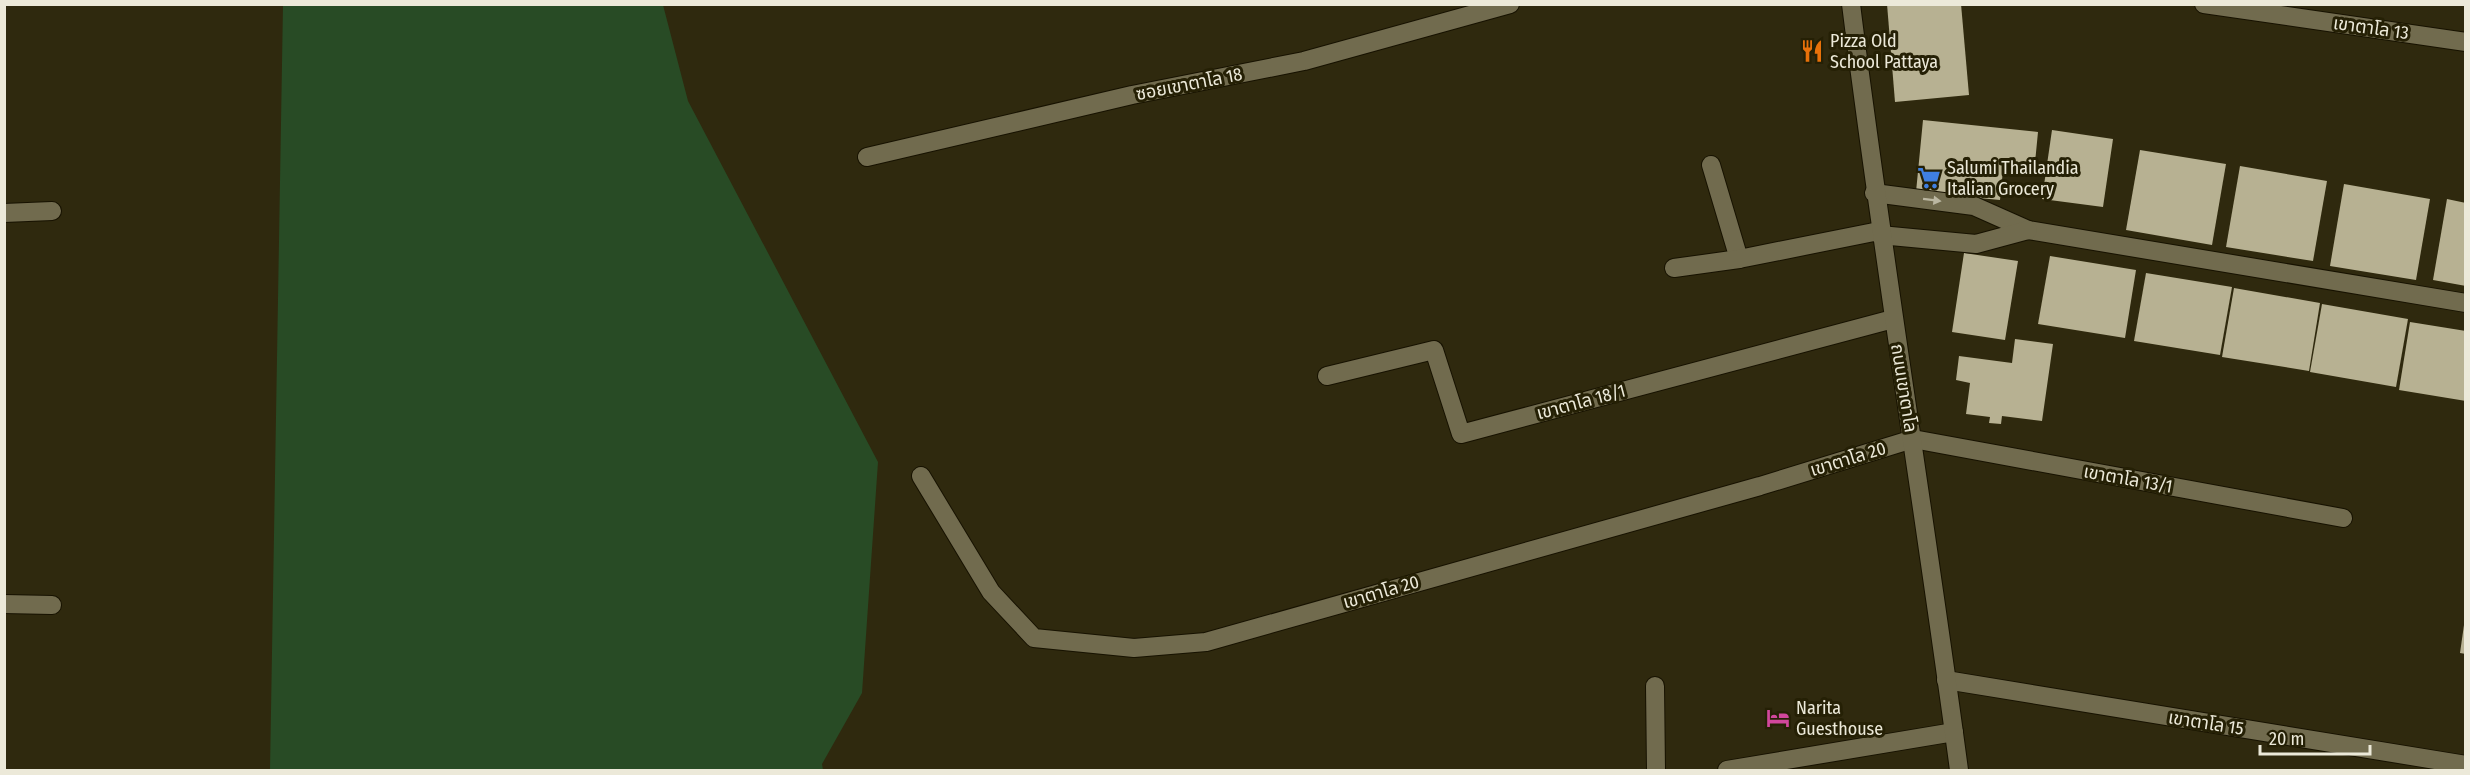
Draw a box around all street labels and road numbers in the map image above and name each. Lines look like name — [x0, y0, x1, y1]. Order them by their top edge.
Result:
street label: เขาตาโล 13 — [2332, 12, 2410, 44]
street label: ซอยเขาตาโล 18 — [1134, 63, 1244, 105]
street label: ถนนเขาตาโล — [1886, 342, 1922, 434]
street label: เขาตาโล 18/1 — [1534, 380, 1628, 424]
street label: เขาตาโล 20 — [1807, 437, 1889, 481]
street label: เขาตาโล 13/1 — [2082, 460, 2174, 498]
street label: เขาตาโล 20 — [1340, 571, 1422, 613]
street label: เขาตาโล 15 — [2167, 706, 2245, 740]

